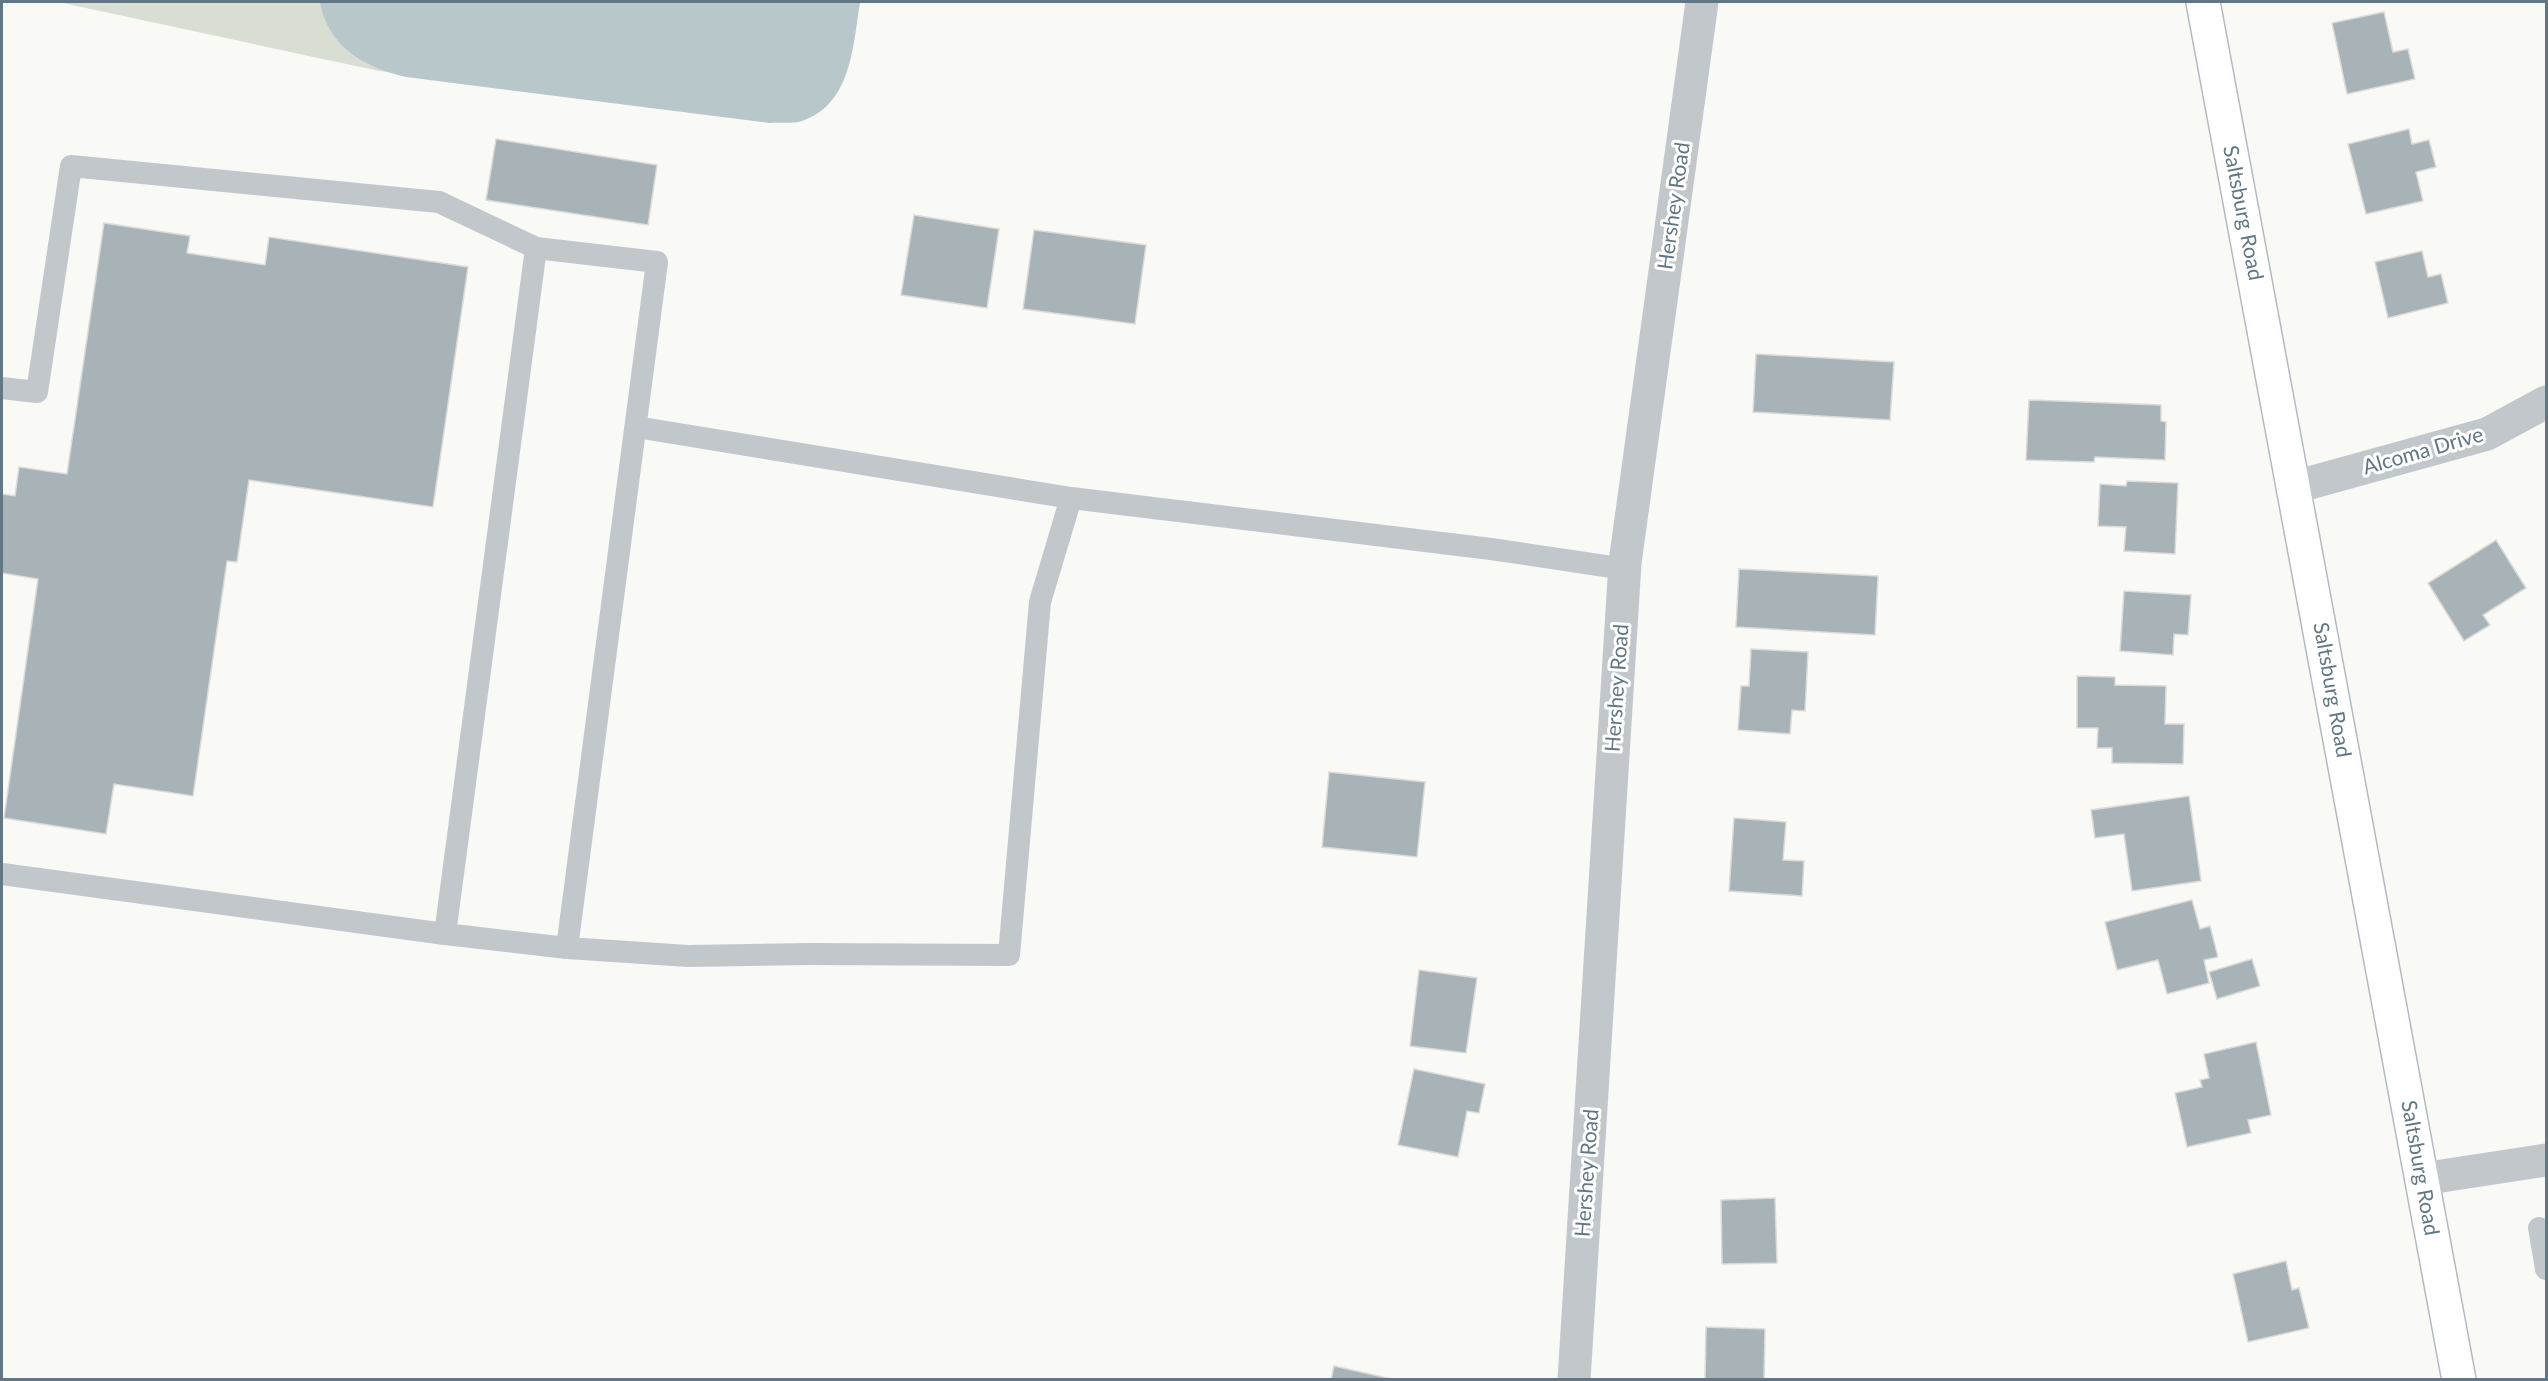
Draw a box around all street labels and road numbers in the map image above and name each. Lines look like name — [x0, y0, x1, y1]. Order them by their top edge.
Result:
street label: Hershey Road — [1651, 141, 1694, 271]
street label: Saltsburg Road — [2219, 143, 2270, 282]
street label: Alcoma Drive — [2360, 420, 2486, 479]
street label: Saltsburg Road — [2309, 620, 2358, 759]
street label: Hershey Road — [1599, 623, 1632, 753]
street label: Saltsburg Road — [2397, 1098, 2446, 1237]
street label: Hershey Road — [1569, 1108, 1602, 1238]

